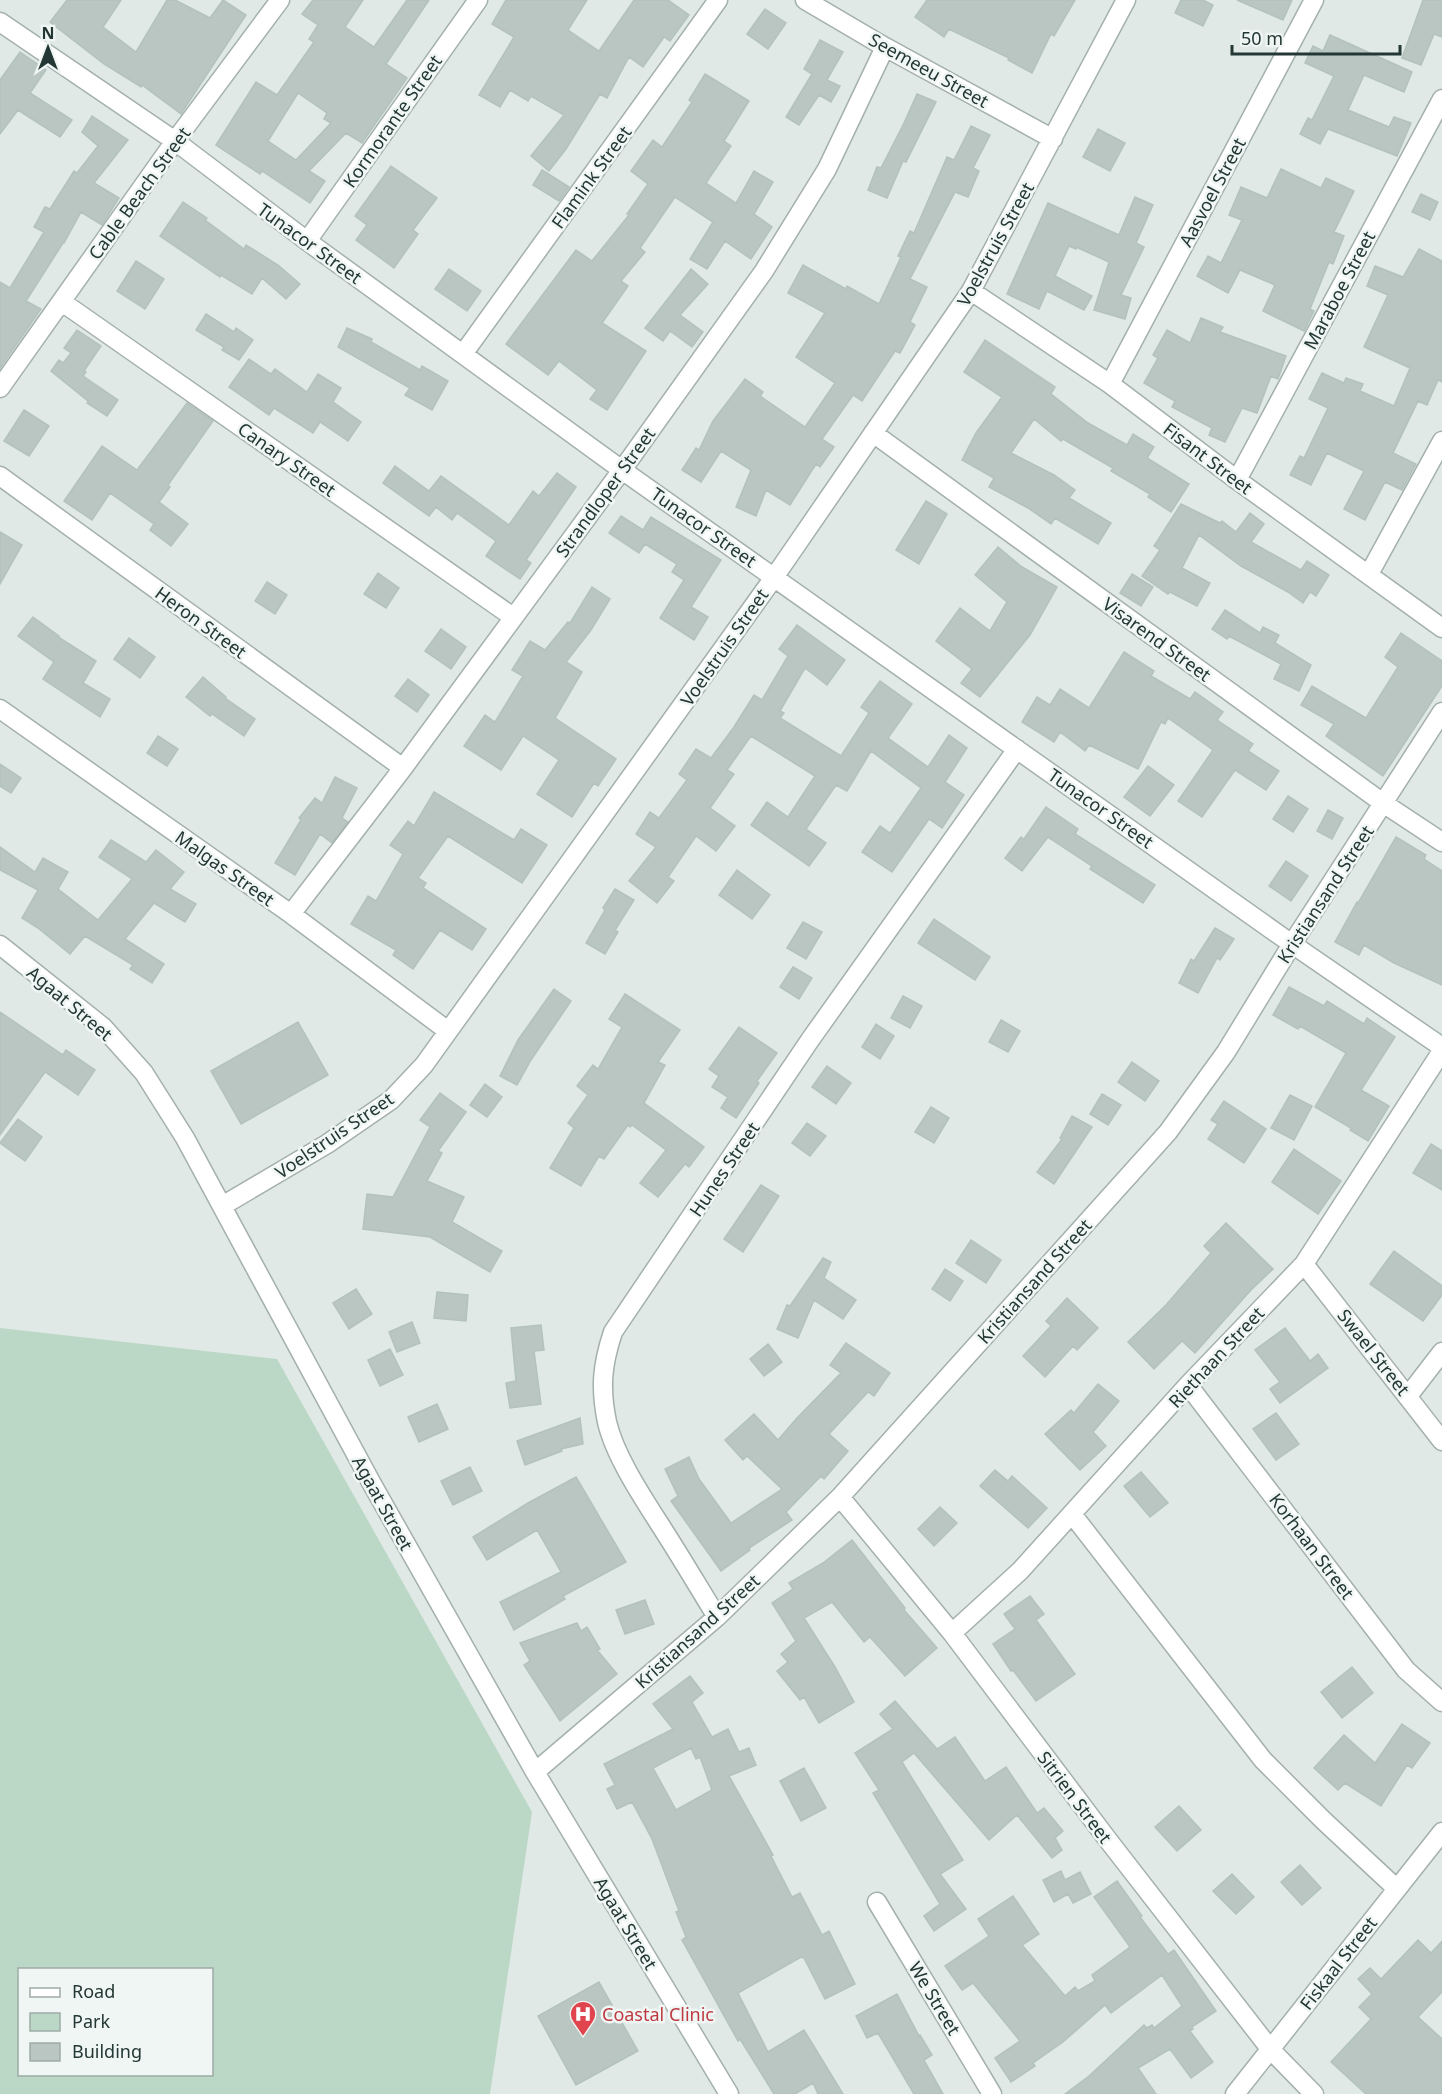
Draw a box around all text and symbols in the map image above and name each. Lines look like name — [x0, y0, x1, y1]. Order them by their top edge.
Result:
north arrow — [18, 18, 78, 78]
scale bar — [1232, 18, 1400, 56]
text: N — [41, 22, 55, 44]
text: 50 m — [1241, 26, 1283, 50]
street label: Seemeeu Street — [865, 27, 994, 113]
street label: Kormorante Street — [337, 49, 447, 192]
street label: Cable Beach Street — [83, 121, 196, 264]
street label: Flamink Street — [546, 121, 637, 233]
street label: Aasvoel Street — [1173, 133, 1251, 251]
street label: Voelstruis Street — [951, 177, 1039, 310]
street label: Tunacor Street — [253, 197, 367, 289]
street label: Maraboe Street — [1298, 226, 1380, 353]
street label: Canary Street — [233, 416, 341, 502]
street label: Fisant Street — [1159, 417, 1258, 500]
street label: Strandloper Street — [550, 422, 661, 562]
street label: Tunacor Street — [647, 482, 762, 572]
street label: Heron Street — [150, 581, 252, 664]
street label: Voelstruis Street — [675, 583, 774, 710]
street label: Visarend Street — [1098, 592, 1216, 687]
street label: Tunacor Street — [1044, 763, 1159, 853]
street label: Kristiansand Street — [1271, 820, 1379, 968]
street label: Malgas Street — [171, 825, 280, 911]
street label: Agaat Street — [22, 960, 118, 1046]
street label: Voelstruis Street — [270, 1086, 398, 1184]
street label: Hunes Street — [683, 1117, 765, 1221]
street label: Kristiansand Street — [972, 1213, 1097, 1349]
street label: Riethaan Street — [1163, 1301, 1269, 1413]
street label: Swael Street — [1333, 1304, 1416, 1401]
street label: Agaat Street — [347, 1452, 419, 1555]
street label: Korhaan Street — [1264, 1488, 1360, 1604]
street label: Kristiansand Street — [629, 1568, 765, 1693]
street label: Sitrien Street — [1033, 1746, 1118, 1848]
street label: Agaat Street — [589, 1872, 663, 1974]
street label: Fiskaal Street — [1294, 1911, 1382, 2015]
street label: We Street — [904, 1957, 967, 2040]
legend — [18, 1968, 213, 2076]
text: Road — [72, 1979, 115, 2003]
hospital icon: Coastal Clinic — [568, 1999, 598, 2037]
place label: Coastal Clinic — [602, 2002, 714, 2026]
text: Park — [72, 2009, 110, 2033]
text: Building — [72, 2039, 142, 2063]

